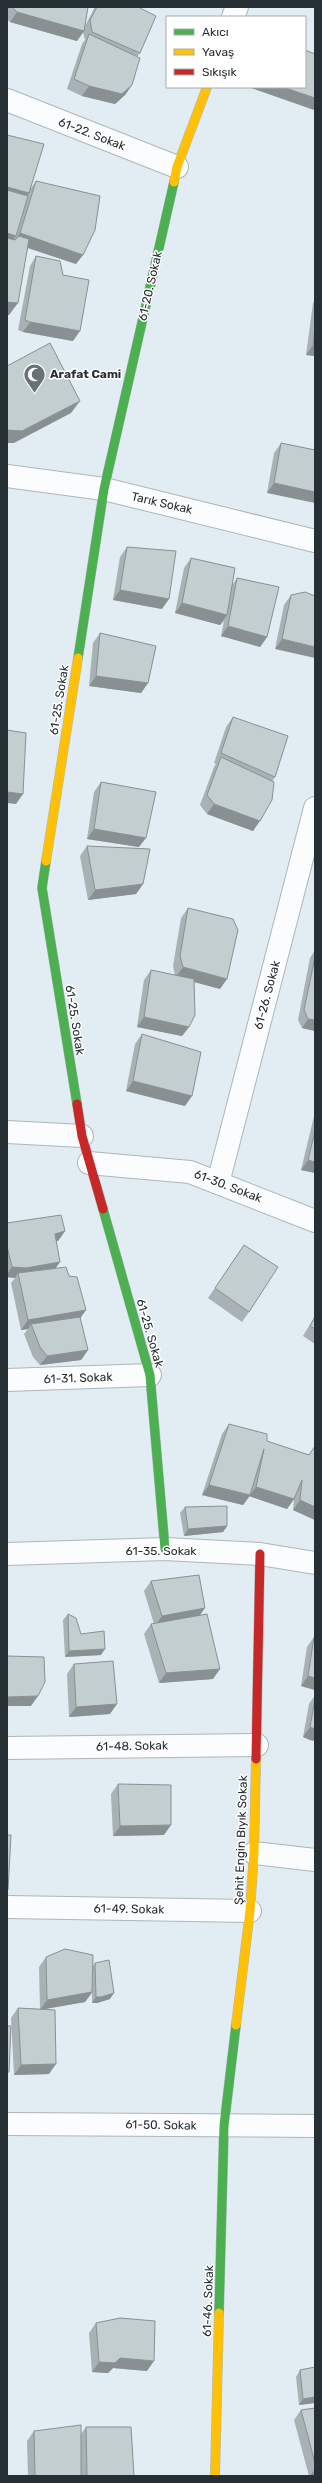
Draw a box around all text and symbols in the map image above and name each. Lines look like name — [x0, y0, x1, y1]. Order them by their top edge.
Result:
legend — [166, 16, 306, 88]
text: Akıcı — [202, 25, 229, 39]
text: Yavaş — [202, 45, 234, 59]
text: Sıkışık — [202, 65, 237, 79]
street label: 61-22. Sokak — [56, 115, 128, 153]
street label: 61-20. Sokak — [135, 249, 165, 322]
mosque icon: Arafat Cami — [21, 361, 47, 394]
place label: Arafat Cami — [50, 367, 121, 381]
street label: Tarık Sokak — [130, 489, 195, 517]
street label: 61-25. Sokak — [47, 663, 72, 736]
street label: 61-26. Sokak — [251, 958, 283, 1031]
street label: 61-25. Sokak — [63, 984, 88, 1057]
street label: 61-30. Sokak — [192, 1167, 265, 1206]
street label: 61-25. Sokak — [134, 1297, 167, 1370]
street label: 61-31. Sokak — [43, 1370, 114, 1386]
street label: 61-35. Sokak — [125, 1544, 197, 1558]
street label: 61-48. Sokak — [96, 1738, 169, 1754]
street label: Şehit Engin Bıyık Sokak — [232, 1774, 250, 1905]
street label: 61-49. Sokak — [93, 1901, 165, 1917]
street label: 61-50. Sokak — [125, 2117, 198, 2133]
street label: 61-46. Sokak — [200, 2264, 216, 2337]

